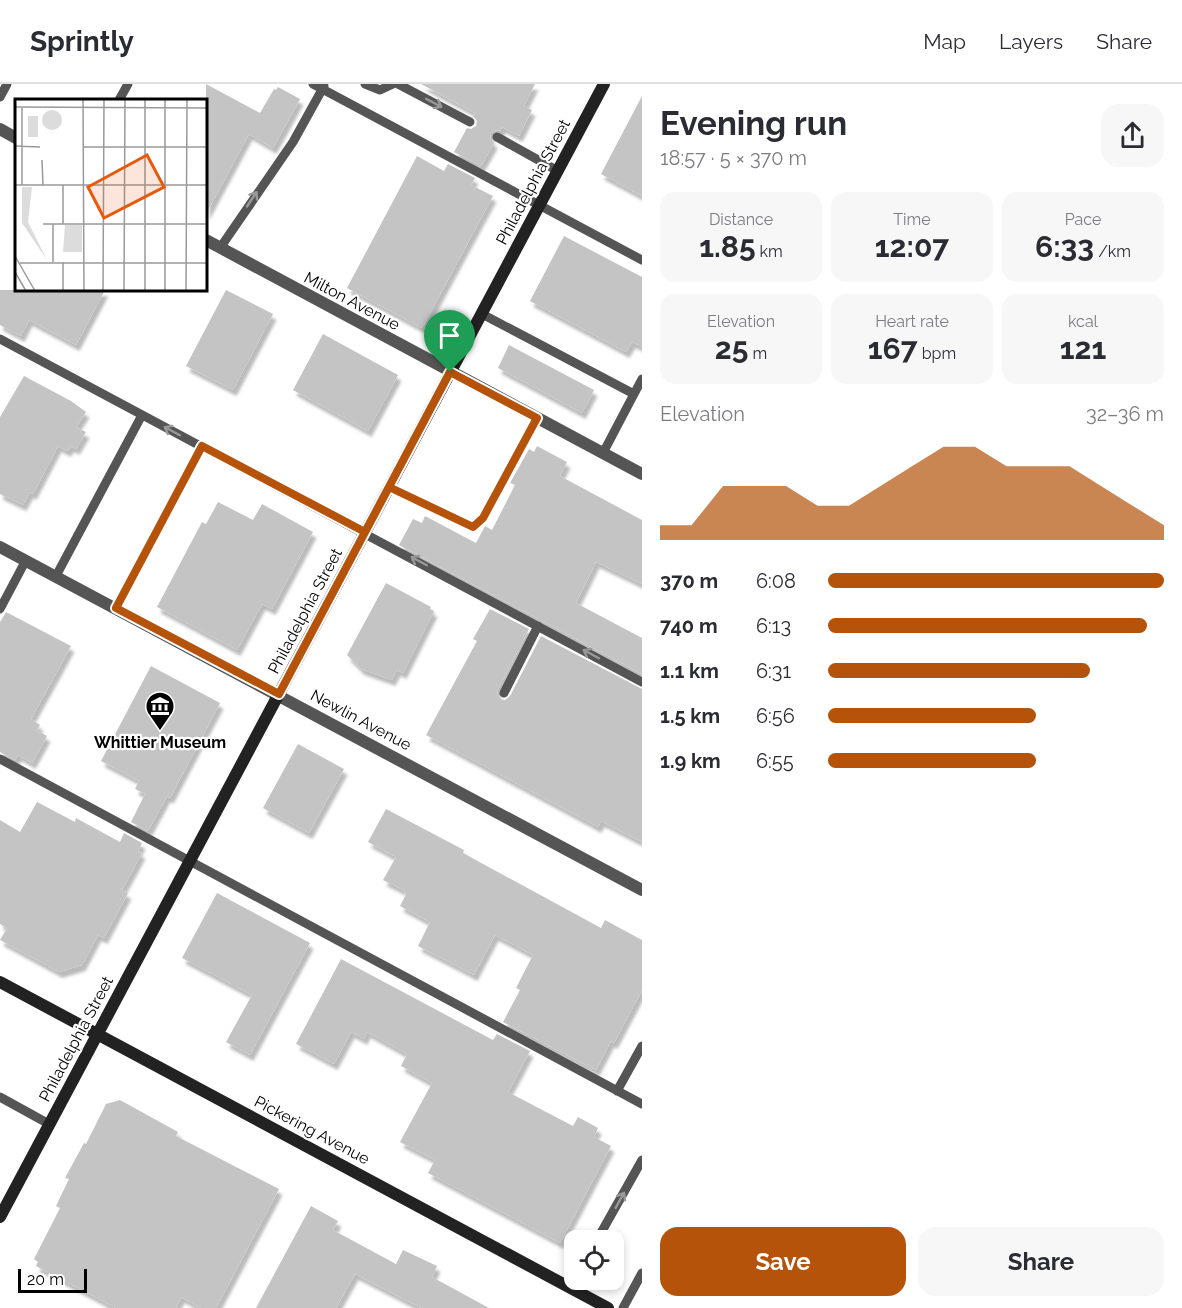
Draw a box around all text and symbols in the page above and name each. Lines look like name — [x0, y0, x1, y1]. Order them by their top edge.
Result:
text: Sprintly — [30, 25, 134, 58]
text: Map — [923, 29, 966, 54]
text: Layers — [999, 29, 1063, 54]
text: Share — [1096, 29, 1152, 54]
one-way arrow — [425, 97, 442, 109]
inset map — [15, 99, 207, 291]
text: Evening run — [660, 104, 847, 143]
button: share — [1101, 104, 1164, 167]
street label: Philadelphia Street — [492, 115, 574, 248]
text: 18:57 · 5 × 370 m — [660, 146, 807, 170]
one-way arrow — [246, 192, 258, 208]
text: Distance — [709, 210, 773, 229]
text: Time — [893, 210, 931, 229]
text: Pace — [1065, 210, 1101, 229]
text: 1.85 — [699, 229, 756, 264]
text: 12:07 — [875, 229, 949, 264]
text: 6:33 — [1035, 229, 1094, 264]
text: km — [756, 242, 783, 261]
text: /km — [1094, 242, 1131, 261]
street label: Milton Avenue — [301, 268, 403, 334]
pin — [424, 310, 475, 372]
text: Elevation — [707, 312, 775, 331]
text: Heart rate — [875, 312, 949, 331]
text: kcal — [1068, 312, 1098, 331]
icon: arrive — [433, 319, 466, 352]
text: 25 — [715, 331, 748, 366]
text: 167 — [868, 331, 918, 366]
text: 121 — [1060, 331, 1106, 366]
text: m — [748, 344, 767, 363]
text: bpm — [918, 344, 956, 363]
text: Elevation — [660, 402, 745, 426]
text: 32–36 m — [1086, 402, 1164, 426]
one-way arrow — [164, 424, 182, 436]
street label: Philadelphia Street — [264, 544, 346, 677]
one-way arrow — [411, 555, 428, 567]
text: 370 m — [660, 569, 718, 593]
text: 6:08 — [756, 569, 796, 593]
text: 740 m — [660, 614, 718, 638]
text: 6:13 — [756, 614, 791, 638]
one-way arrow — [582, 648, 600, 659]
text: 1.1 km — [660, 659, 719, 683]
text: 6:31 — [756, 659, 791, 683]
street label: Newlin Avenue — [307, 685, 415, 755]
museum icon: Whittier Museum — [144, 690, 176, 732]
text: 1.5 km — [660, 704, 720, 728]
text: 6:56 — [756, 704, 795, 728]
place label: Whittier Museum — [94, 733, 226, 752]
text: 1.9 km — [660, 749, 721, 773]
text: 6:55 — [756, 749, 794, 773]
street label: Philadelphia Street — [35, 972, 117, 1105]
street label: Pickering Avenue — [251, 1092, 373, 1168]
one-way arrow — [614, 1192, 626, 1209]
button: Save — [660, 1227, 906, 1296]
button: Share — [918, 1227, 1164, 1296]
map controls — [564, 1230, 624, 1290]
button: locate — [564, 1230, 624, 1290]
scale bar — [18, 1266, 87, 1294]
text: 20 m — [27, 1270, 64, 1289]

